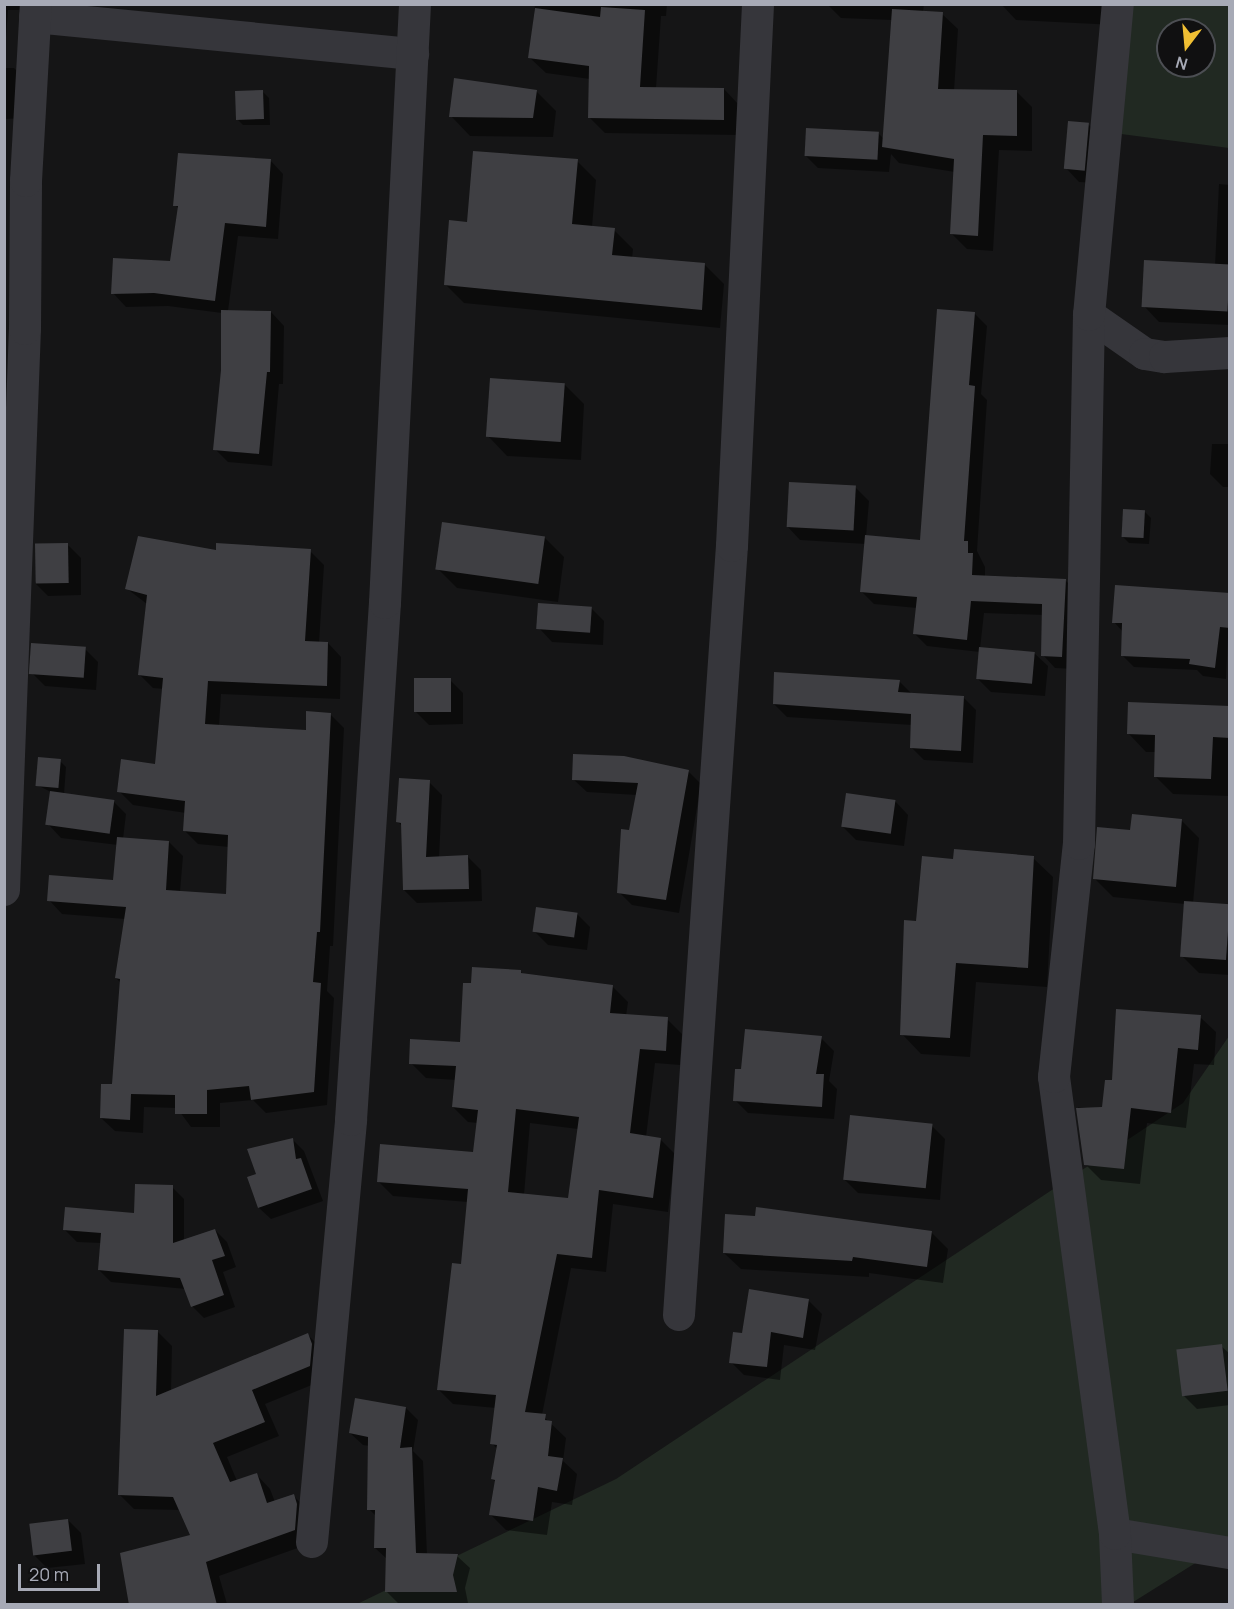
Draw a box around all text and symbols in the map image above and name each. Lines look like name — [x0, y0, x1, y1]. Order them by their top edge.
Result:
north arrow — [1156, 18, 1216, 78]
text: N — [1173, 51, 1190, 76]
scale bar — [21, 1552, 104, 1590]
text: 20 m — [29, 1562, 69, 1586]

